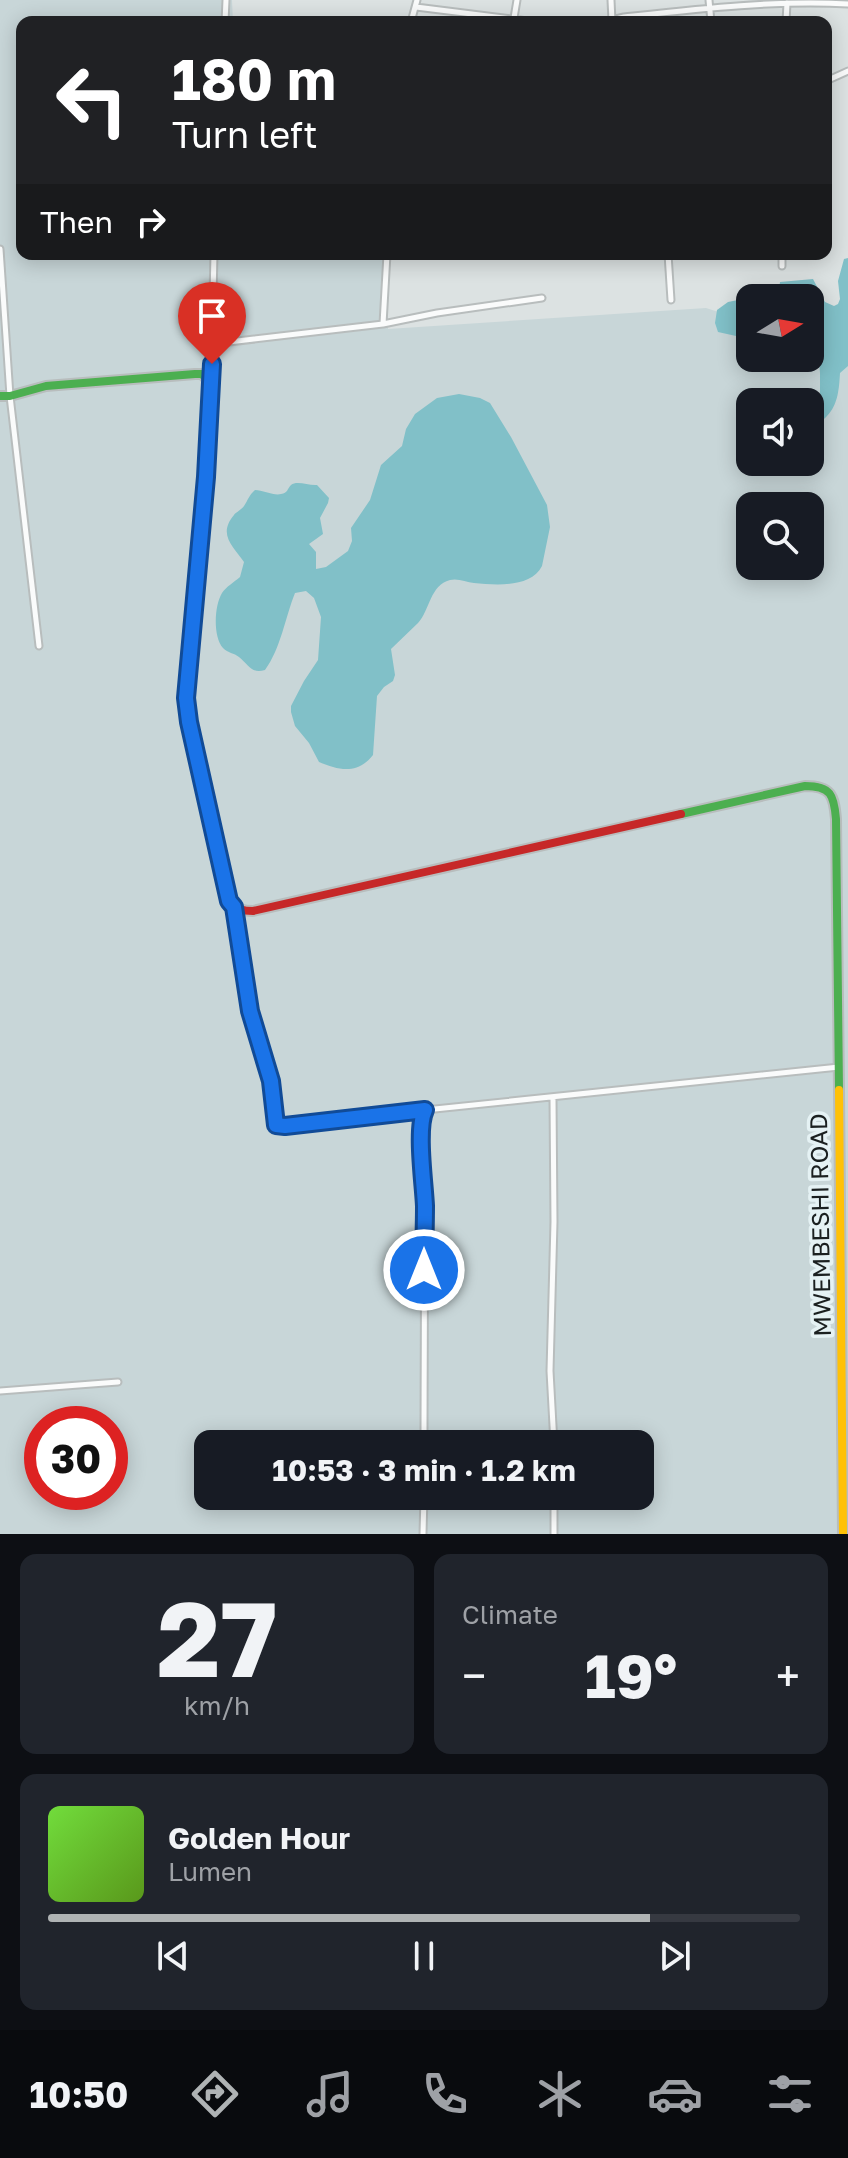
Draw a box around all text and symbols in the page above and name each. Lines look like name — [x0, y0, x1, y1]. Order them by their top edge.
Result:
text: 180 m — [172, 45, 336, 112]
icon: left — [40, 48, 144, 152]
text: Turn left — [172, 113, 318, 156]
icon: right — [129, 200, 173, 244]
text: Then — [40, 204, 113, 240]
pin — [178, 282, 246, 364]
north arrow — [736, 284, 824, 372]
map controls — [736, 284, 824, 580]
icon: arrive — [190, 294, 234, 338]
button: sound — [736, 388, 824, 476]
button: search — [736, 492, 824, 580]
street label: MWEMBESHI ROAD — [803, 1113, 836, 1337]
position arrow — [382, 1228, 466, 1312]
speed limit sign: 30 — [24, 1406, 128, 1510]
text: 10:53 · 3 min · 1.2 km — [272, 1452, 576, 1488]
text: 27 — [157, 1575, 277, 1700]
text: Climate — [462, 1599, 558, 1630]
text: 19° — [585, 1639, 677, 1711]
text: − — [462, 1649, 486, 1702]
text: + — [776, 1649, 800, 1702]
text: km/h — [184, 1690, 250, 1721]
text: Golden Hour — [168, 1820, 350, 1856]
text: Lumen — [168, 1856, 252, 1887]
icon: previous — [151, 1934, 195, 1978]
icon: pause — [402, 1934, 446, 1978]
icon: next — [653, 1934, 697, 1978]
icon: directions — [187, 2066, 243, 2122]
icon: music — [302, 2066, 358, 2122]
icon: phone — [417, 2066, 473, 2122]
icon: climate — [532, 2066, 588, 2122]
icon: car — [647, 2066, 703, 2122]
icon: filters — [762, 2066, 818, 2122]
text: 10:50 — [30, 2073, 128, 2116]

